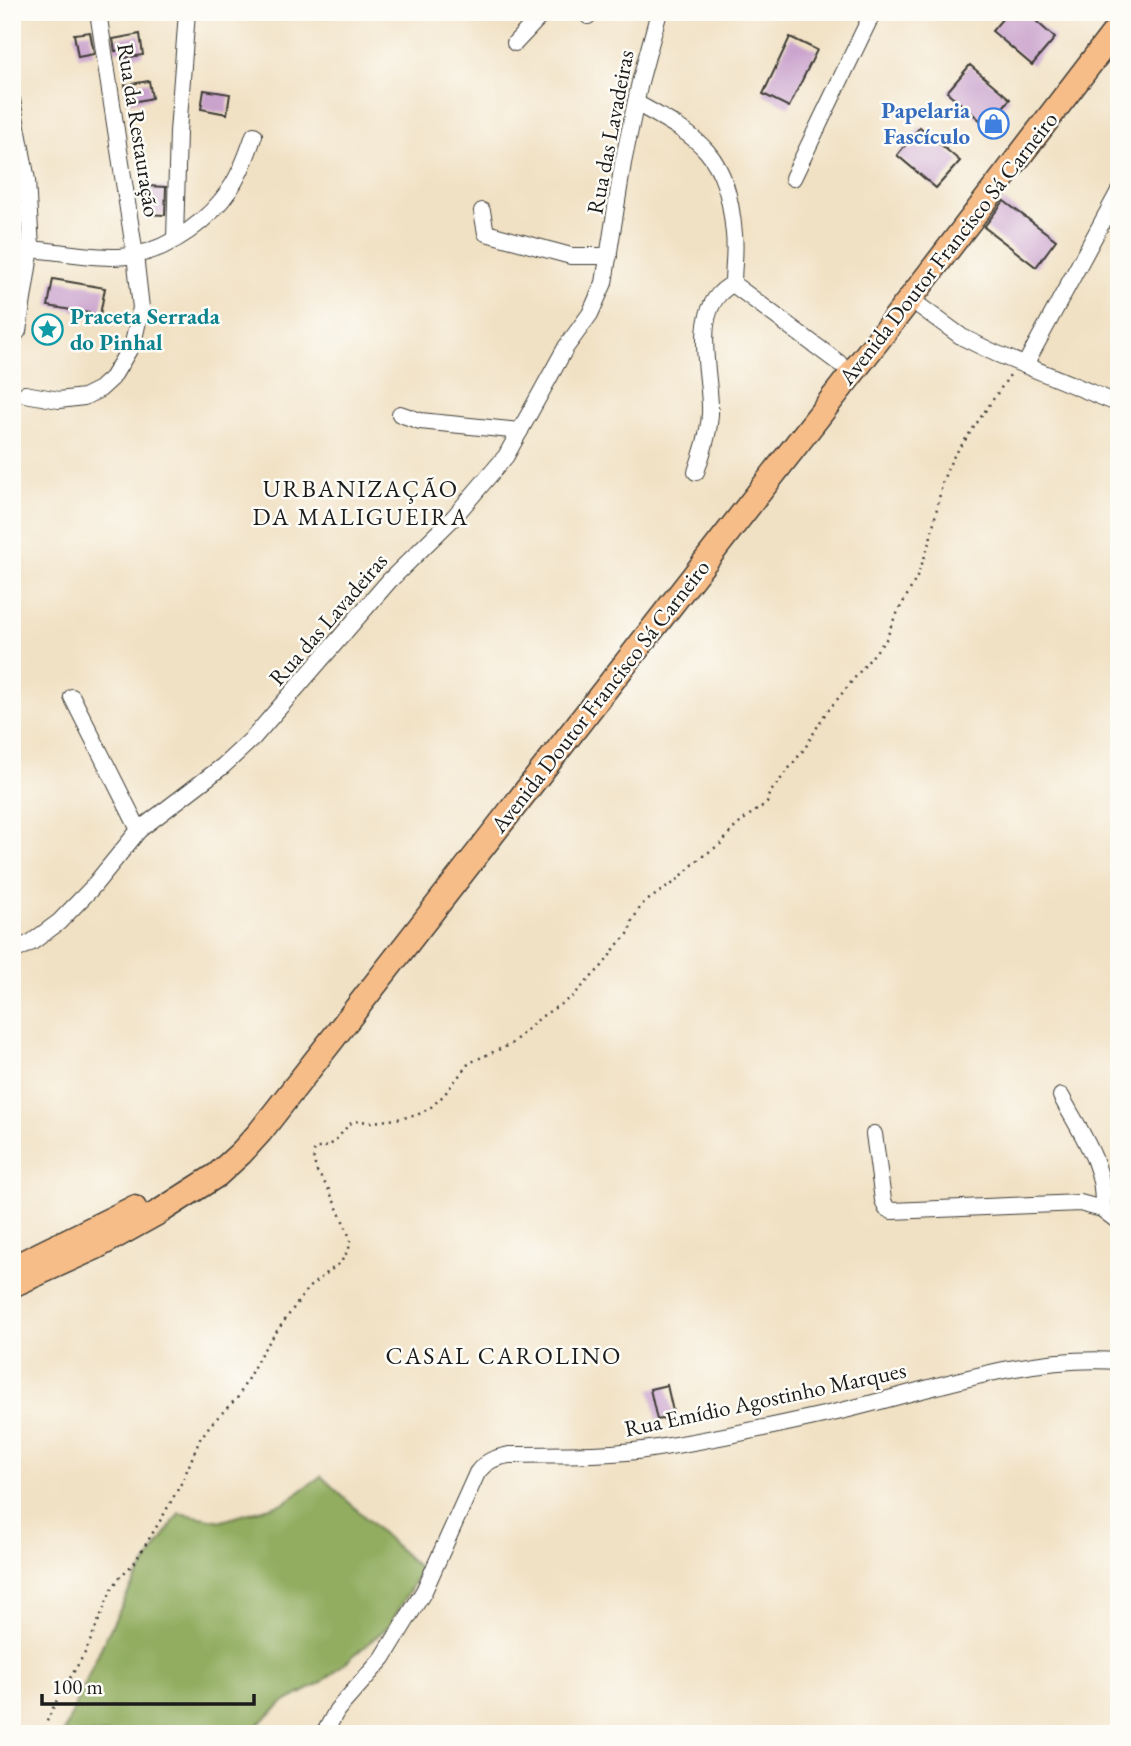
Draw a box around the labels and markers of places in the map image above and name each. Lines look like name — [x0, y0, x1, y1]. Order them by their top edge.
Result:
place label: Papelaria Fascículo — [881, 95, 971, 151]
shop icon: Papelaria Fascículo — [976, 106, 1010, 140]
place label: Praceta Serrada do Pinhal — [70, 301, 221, 357]
place icon: Praceta Serrada do Pinhal — [30, 312, 64, 346]

